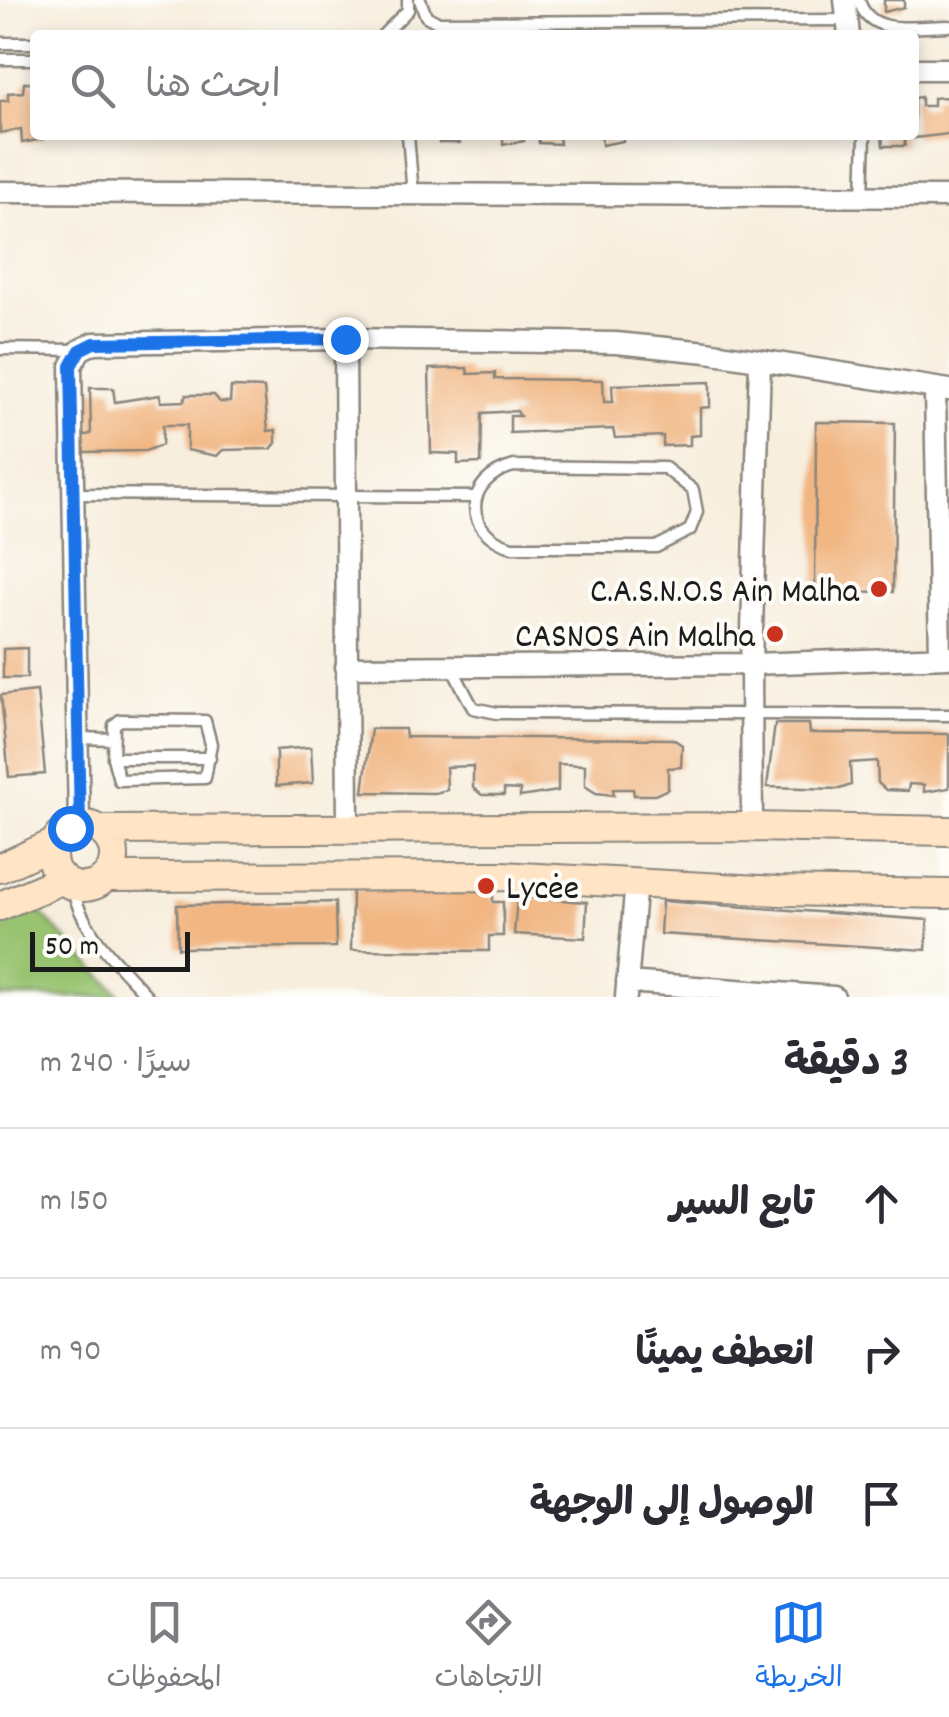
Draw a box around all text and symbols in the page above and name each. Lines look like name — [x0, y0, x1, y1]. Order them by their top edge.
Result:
search box — [30, 30, 919, 140]
icon: search — [65, 58, 120, 113]
text: ابحث هنا — [145, 61, 281, 116]
route end — [323, 317, 369, 363]
place label: C.A.S.N.O.S Ain Malha — [590, 569, 860, 619]
marker: C.A.S.N.O.S Ain Malha — [868, 578, 890, 600]
place label: CASNOS Ain Malha — [515, 614, 756, 664]
marker: CASNOS Ain Malha — [764, 623, 786, 645]
route start — [48, 806, 94, 852]
place label: Lycėe — [506, 866, 579, 916]
marker: Lycėe — [475, 875, 497, 897]
scale bar — [30, 927, 190, 971]
text: 50 m — [45, 929, 99, 969]
text: 3 دقيقة — [784, 1036, 909, 1096]
text: سيرًا · 240 m — [40, 1042, 192, 1088]
icon: ahead — [854, 1176, 909, 1231]
text: تابع السير — [670, 1179, 814, 1234]
text: 150 m — [40, 1180, 109, 1226]
icon: right — [854, 1326, 909, 1381]
text: انعطف يمينًا — [636, 1329, 814, 1384]
text: 90 m — [40, 1330, 101, 1376]
icon: arrive — [854, 1476, 909, 1531]
text: الوصول إلى الوجهة — [529, 1479, 814, 1534]
tab: المحفوظات — [106, 1595, 222, 1701]
tab: الاتجاهات — [434, 1595, 543, 1701]
tab: الخريطة — [755, 1595, 843, 1701]

